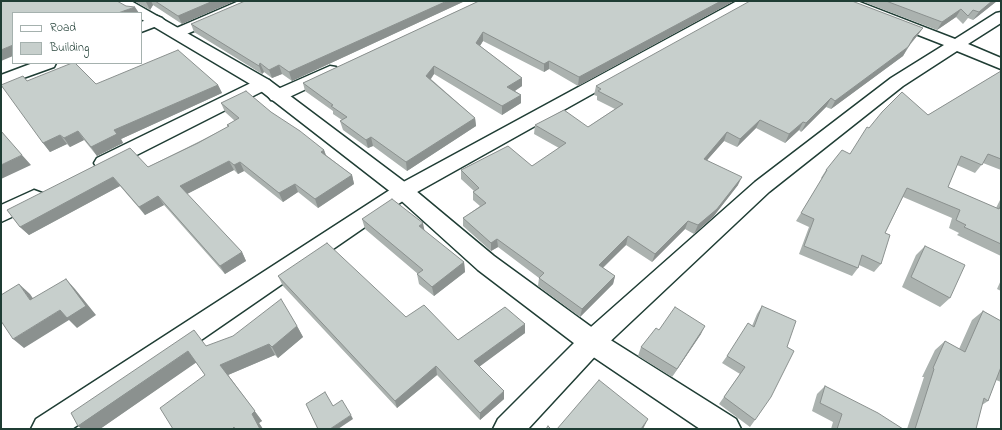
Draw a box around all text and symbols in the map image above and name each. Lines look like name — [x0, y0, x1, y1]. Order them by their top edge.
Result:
legend — [12, 12, 142, 64]
text: Road — [50, 19, 76, 37]
text: Building — [50, 39, 89, 57]

